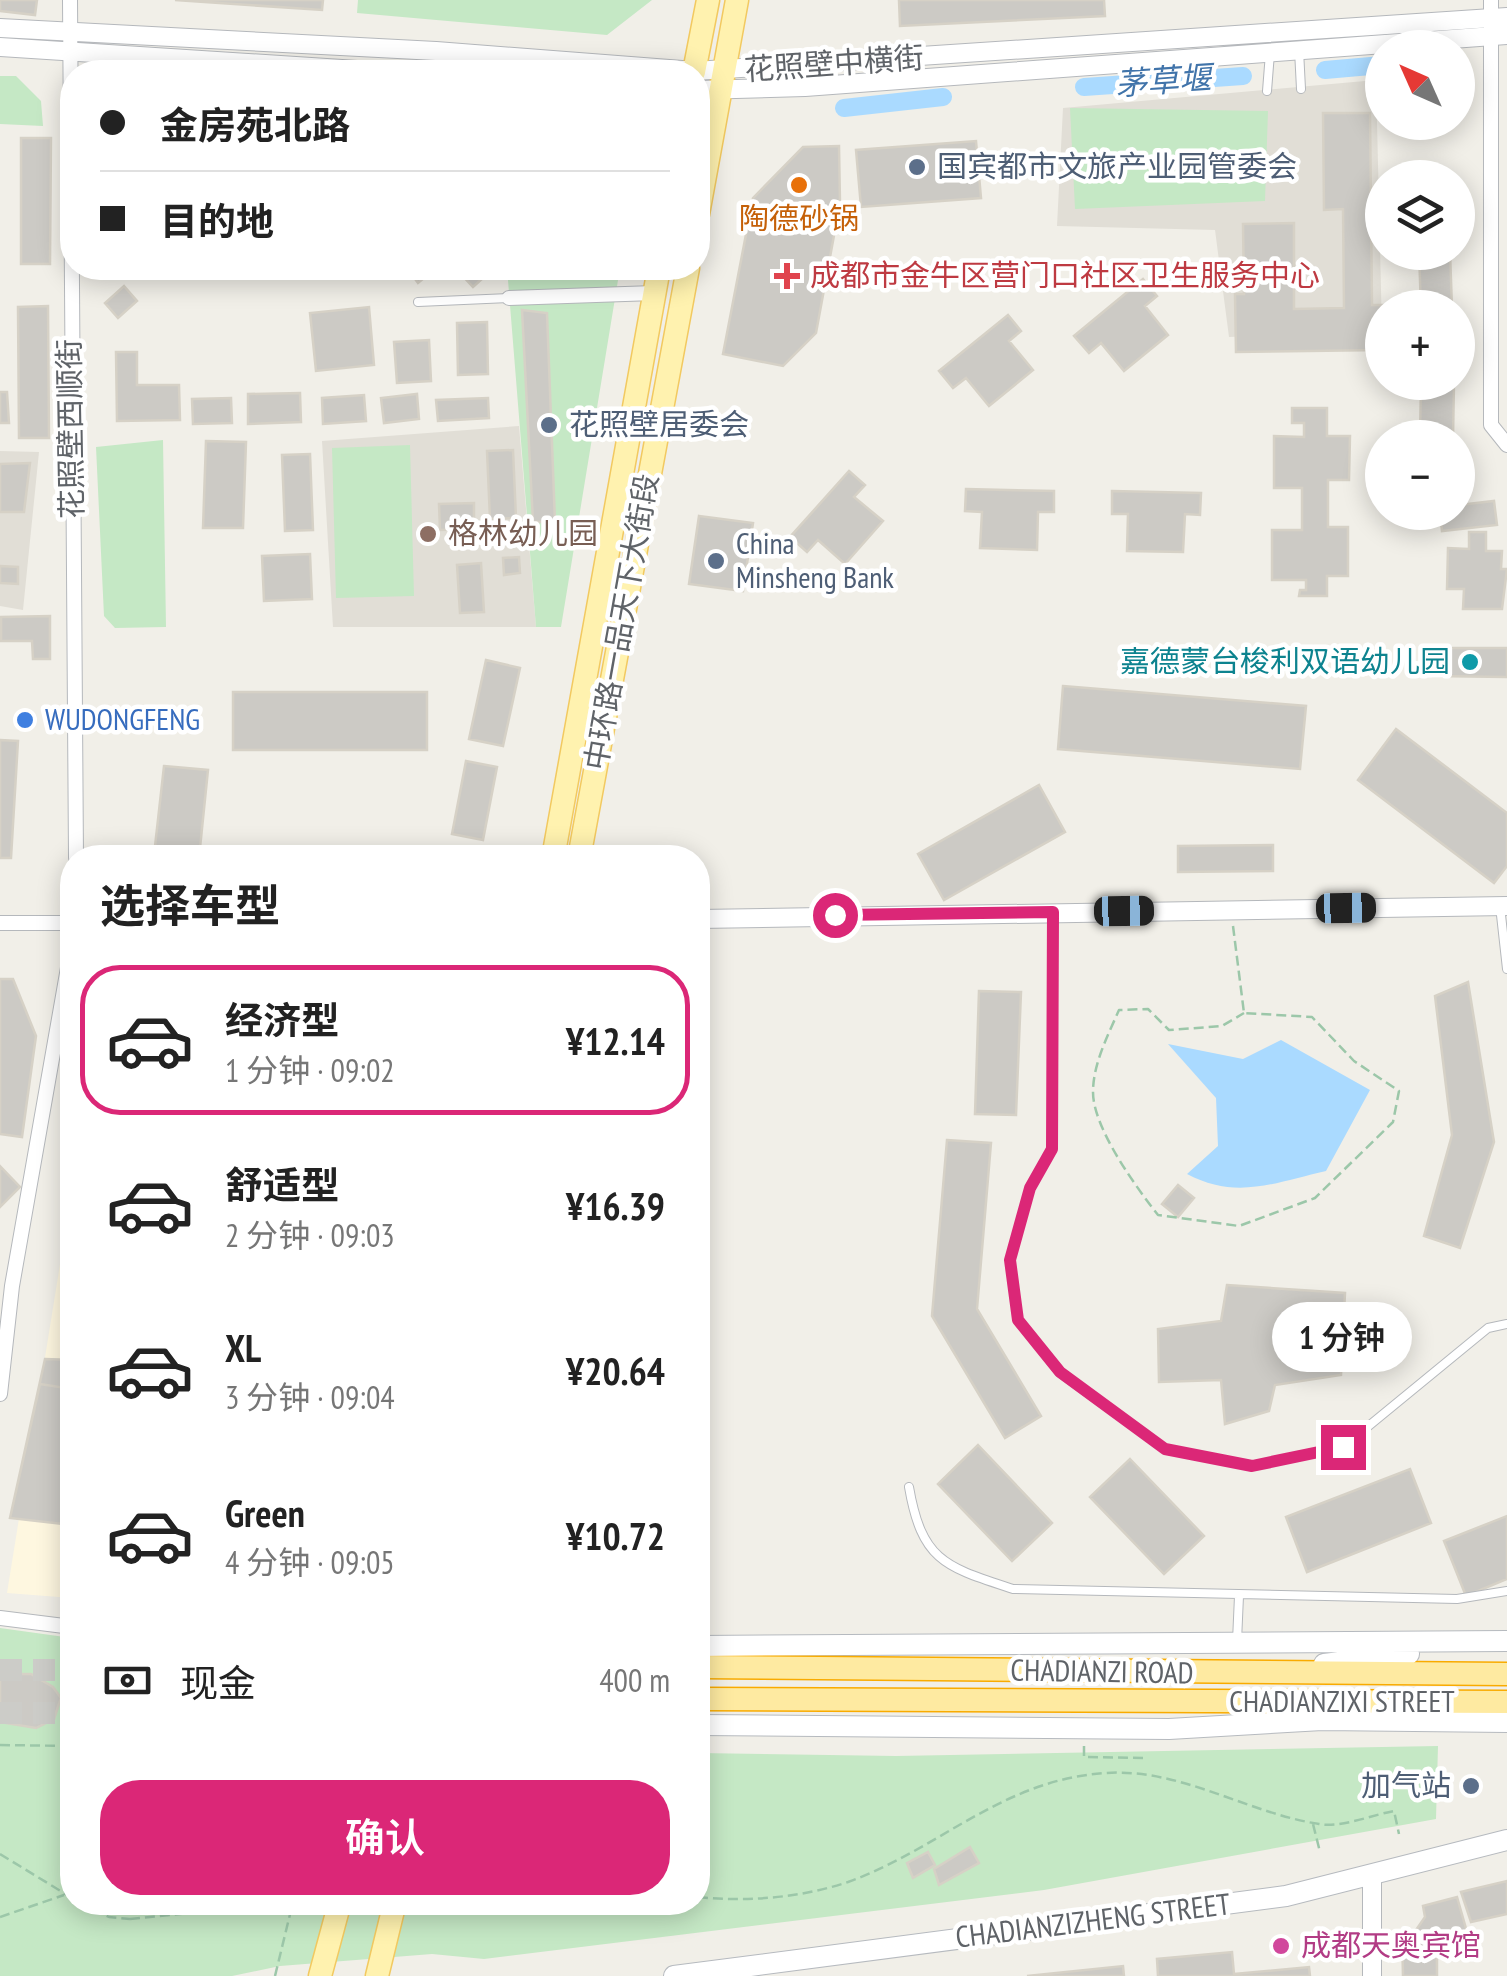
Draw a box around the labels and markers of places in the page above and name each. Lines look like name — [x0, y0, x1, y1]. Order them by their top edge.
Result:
place label: 国宾都市文旅产业园管委会 — [937, 146, 1297, 185]
marker: 国宾都市文旅产业园管委会 — [906, 156, 928, 178]
marker: 陶德砂锅 — [788, 174, 810, 196]
place label: 陶德砂锅 — [739, 198, 859, 237]
place label: 成都市金牛区营门口社区卫生服务中心 — [810, 255, 1320, 294]
marker: 成都市金牛区营门口社区卫生服务中心 — [774, 263, 800, 289]
place label: 花照壁居委会 — [569, 404, 749, 443]
marker: 花照壁居委会 — [538, 414, 560, 436]
place label: 格林幼儿园 — [448, 513, 598, 552]
marker: 格林幼儿园 — [417, 523, 439, 545]
place label: China Minsheng Bank — [736, 523, 894, 596]
marker: China Minsheng Bank — [705, 550, 727, 572]
place label: 嘉德蒙台梭利双语幼儿园 — [1120, 641, 1450, 680]
marker: 嘉德蒙台梭利双语幼儿园 — [1459, 651, 1481, 673]
place label: WUDONGFENG — [45, 699, 200, 738]
marker: WUDONGFENG — [14, 709, 36, 731]
place label: 加气站 — [1361, 1765, 1451, 1804]
marker: 加气站 — [1460, 1775, 1482, 1797]
place label: 成都天奥宾馆 — [1301, 1925, 1481, 1964]
marker: 成都天奥宾馆 — [1270, 1935, 1292, 1957]

